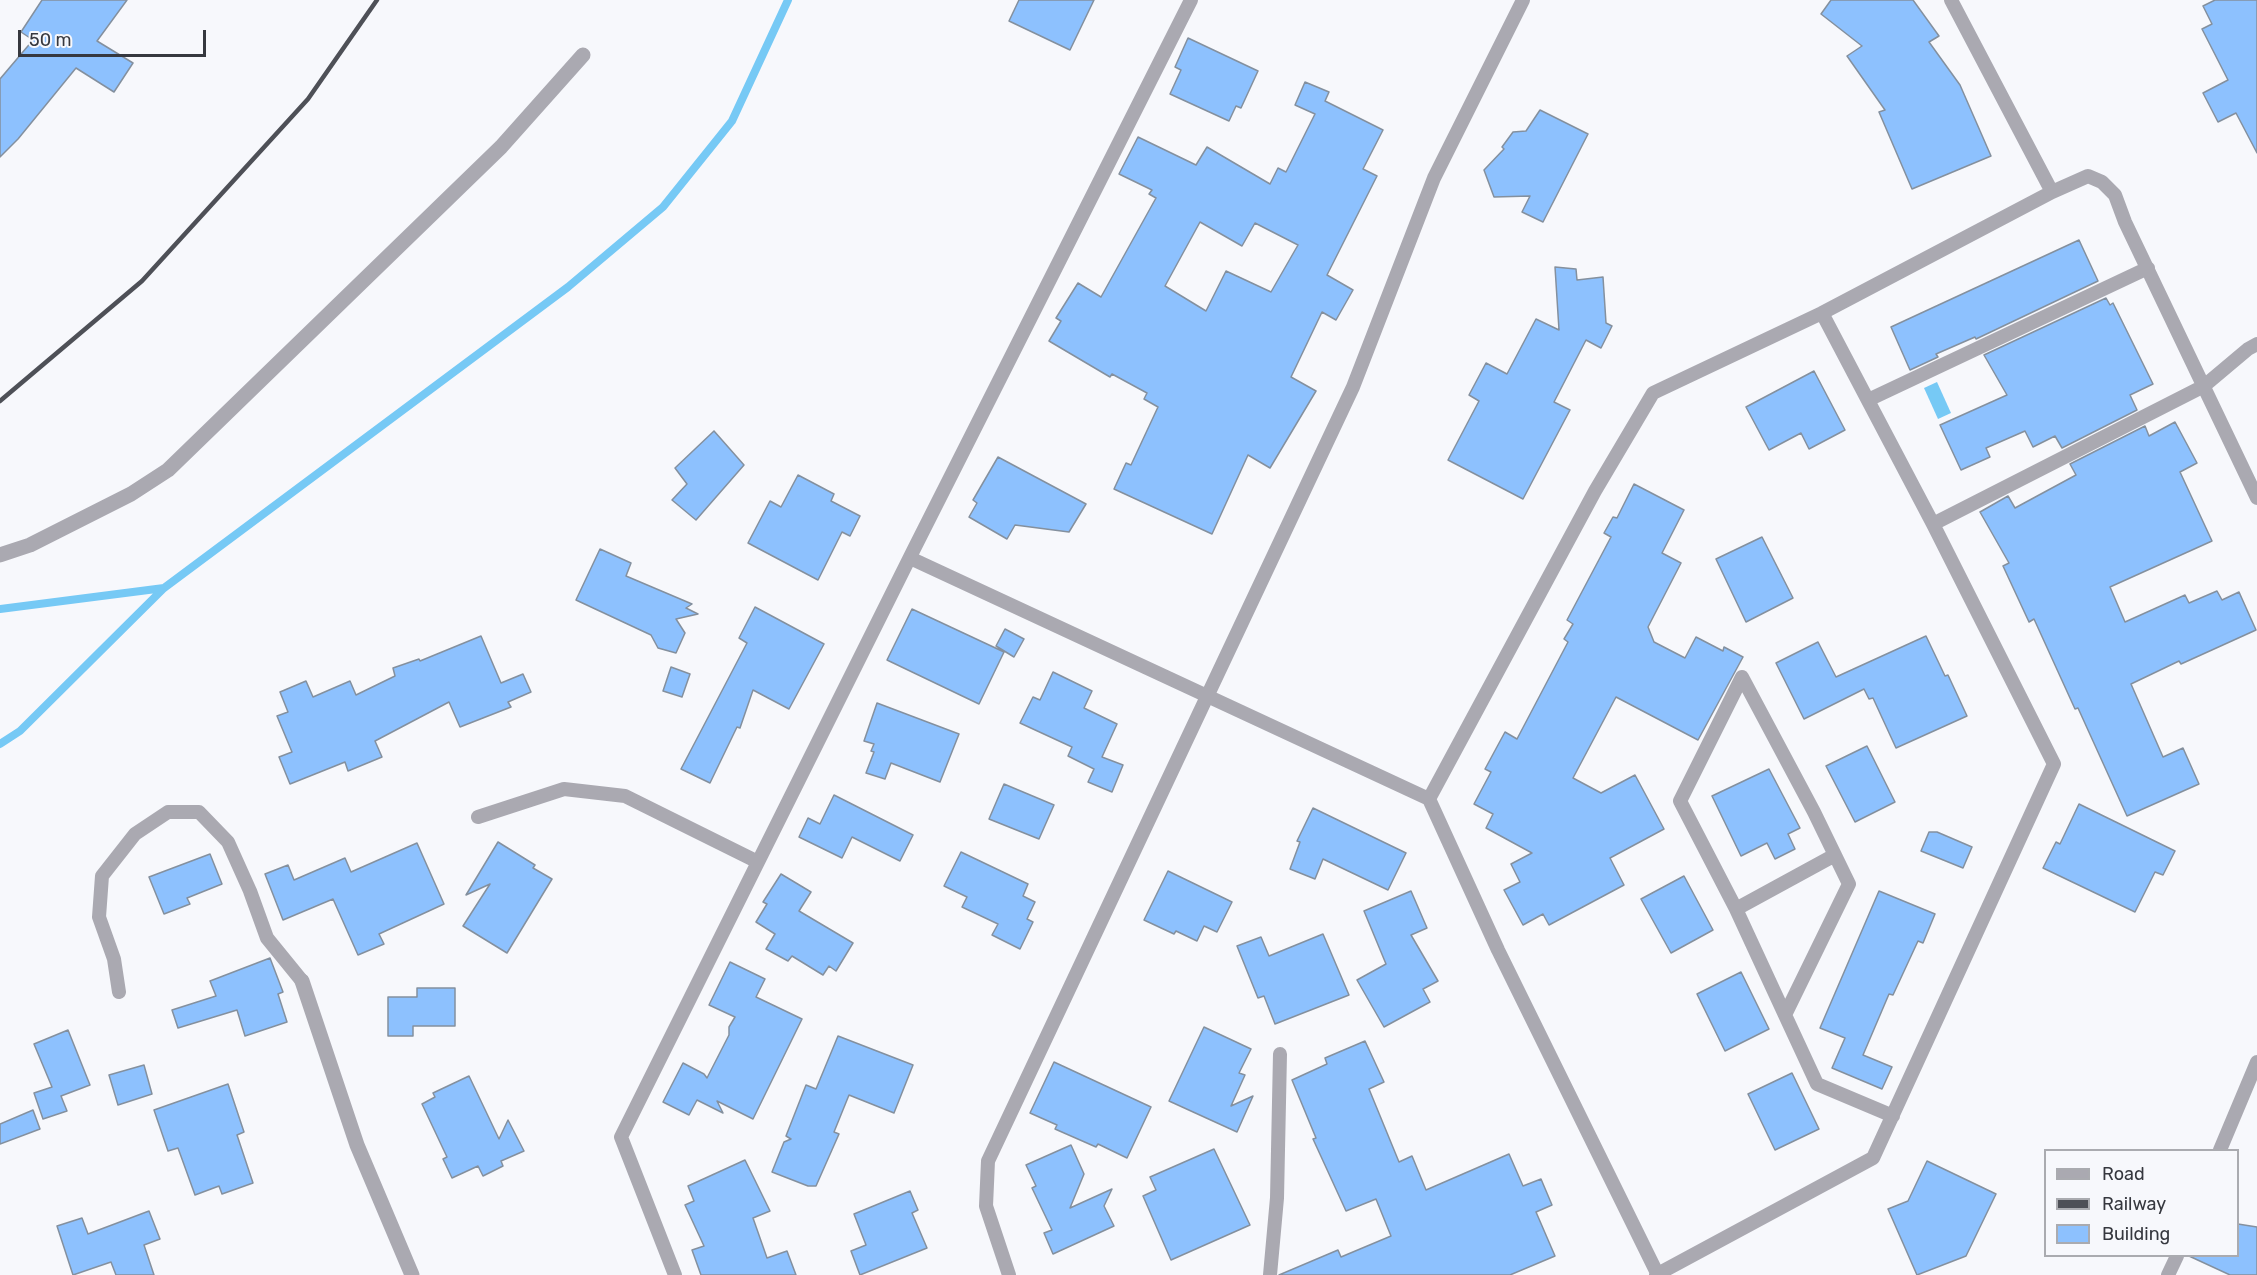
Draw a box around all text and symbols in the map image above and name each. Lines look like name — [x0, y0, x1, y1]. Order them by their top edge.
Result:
scale bar — [21, 18, 208, 56]
text: 50 m — [29, 29, 72, 51]
legend — [2044, 1149, 2239, 1257]
text: Road — [2102, 1163, 2145, 1185]
text: Railway — [2102, 1193, 2166, 1215]
text: Building — [2102, 1223, 2170, 1245]

